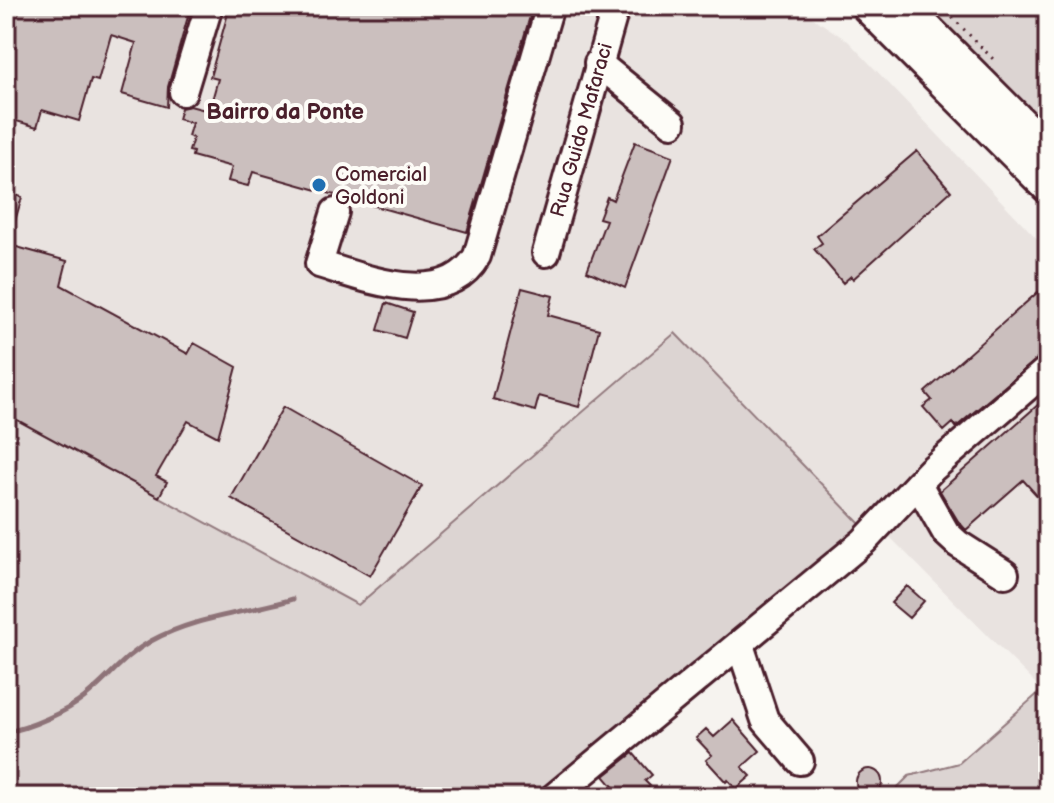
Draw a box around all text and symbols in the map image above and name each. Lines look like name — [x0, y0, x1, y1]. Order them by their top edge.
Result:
street label: Rua Guido Mafaraci — [546, 40, 618, 220]
district label: Bairro da Ponte — [206, 99, 364, 126]
place label: Comercial Goldoni — [335, 163, 427, 210]
marker: Comercial Goldoni — [310, 176, 328, 194]

